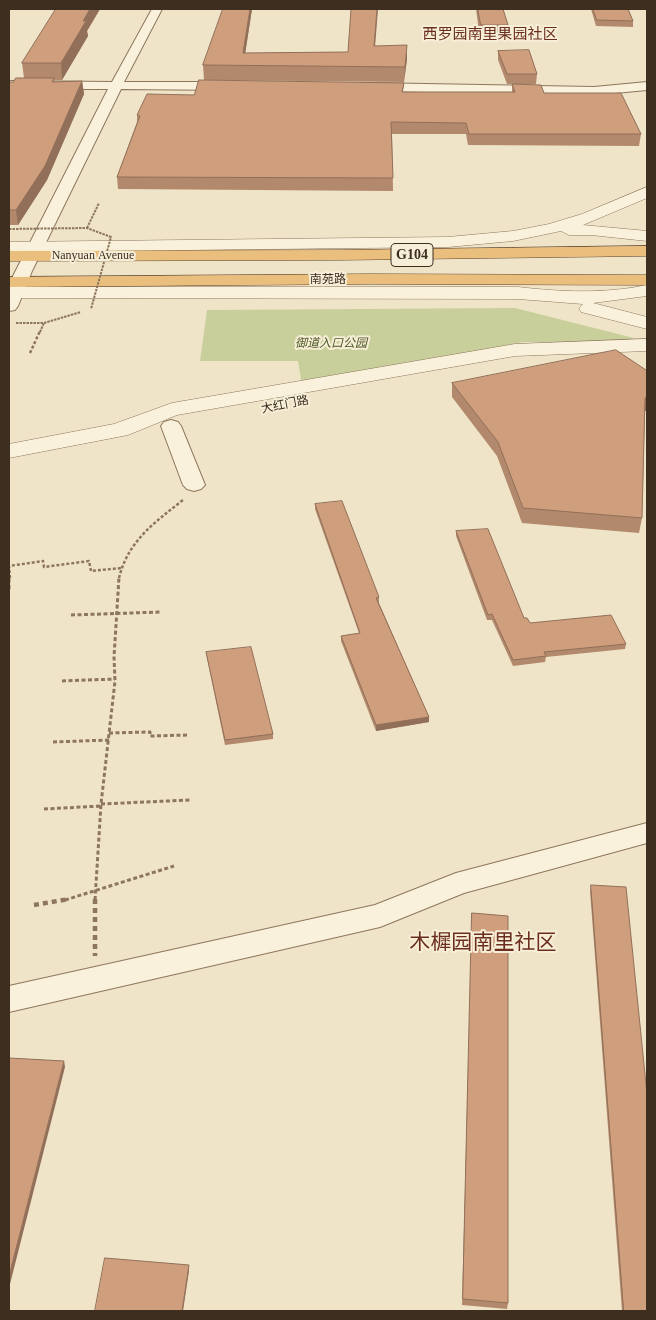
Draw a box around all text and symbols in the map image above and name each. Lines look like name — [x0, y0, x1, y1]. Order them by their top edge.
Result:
district label: 西罗园南里果园社区 — [423, 26, 557, 44]
road number: G104 — [391, 244, 433, 266]
street label: Nanyuan Avenue — [52, 249, 134, 263]
street label: 南苑路 — [310, 273, 346, 287]
park label: 御道入口公园 — [295, 337, 367, 351]
street label: 大红门路 — [260, 393, 310, 417]
district label: 木樨园南里社区 — [410, 930, 556, 956]

